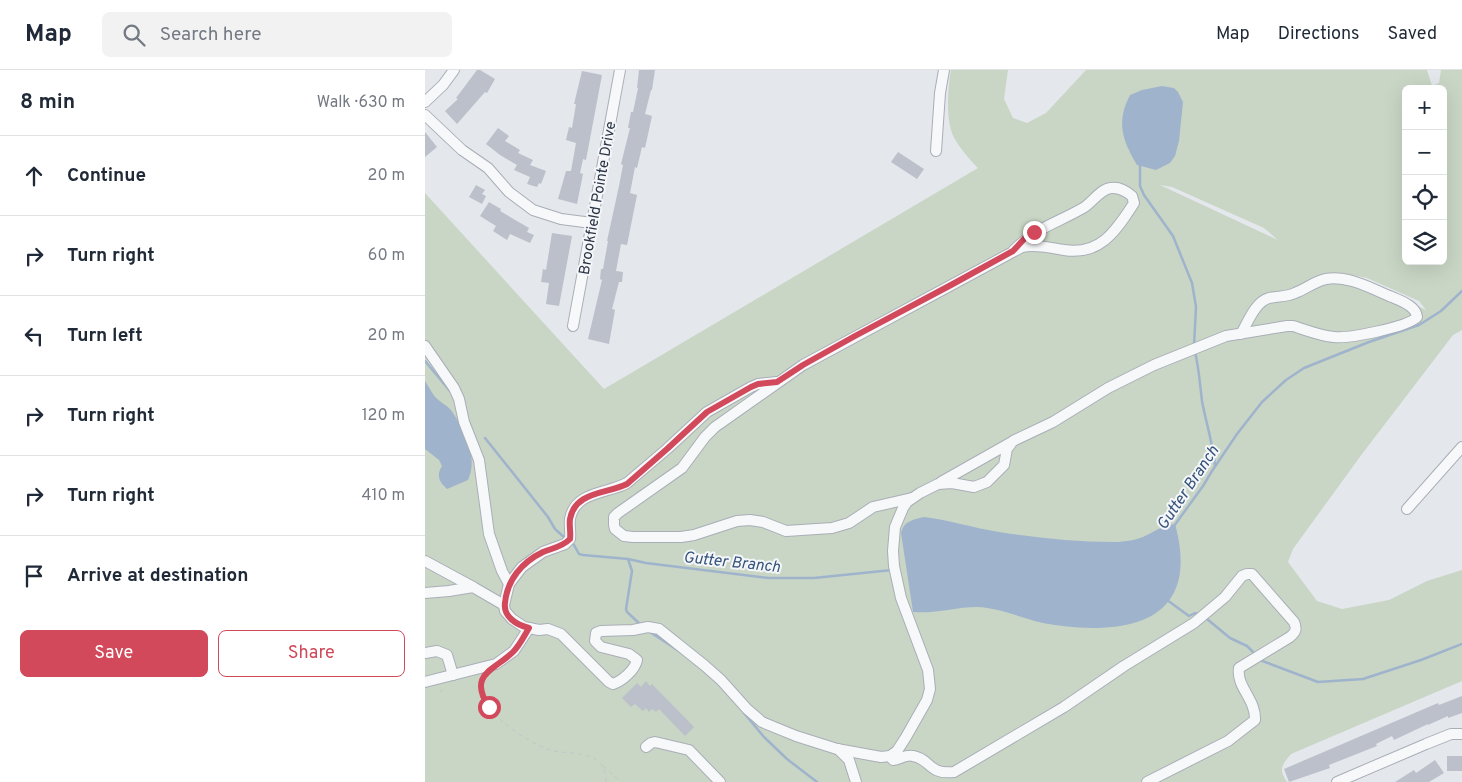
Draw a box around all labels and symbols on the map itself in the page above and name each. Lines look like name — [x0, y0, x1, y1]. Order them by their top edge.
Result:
street label: Brookfield Pointe Drive — [576, 120, 621, 276]
route end — [1023, 221, 1046, 244]
water label: Gutter Branch — [1153, 442, 1224, 534]
water label: Gutter Branch — [682, 548, 781, 578]
route start — [478, 696, 501, 719]

